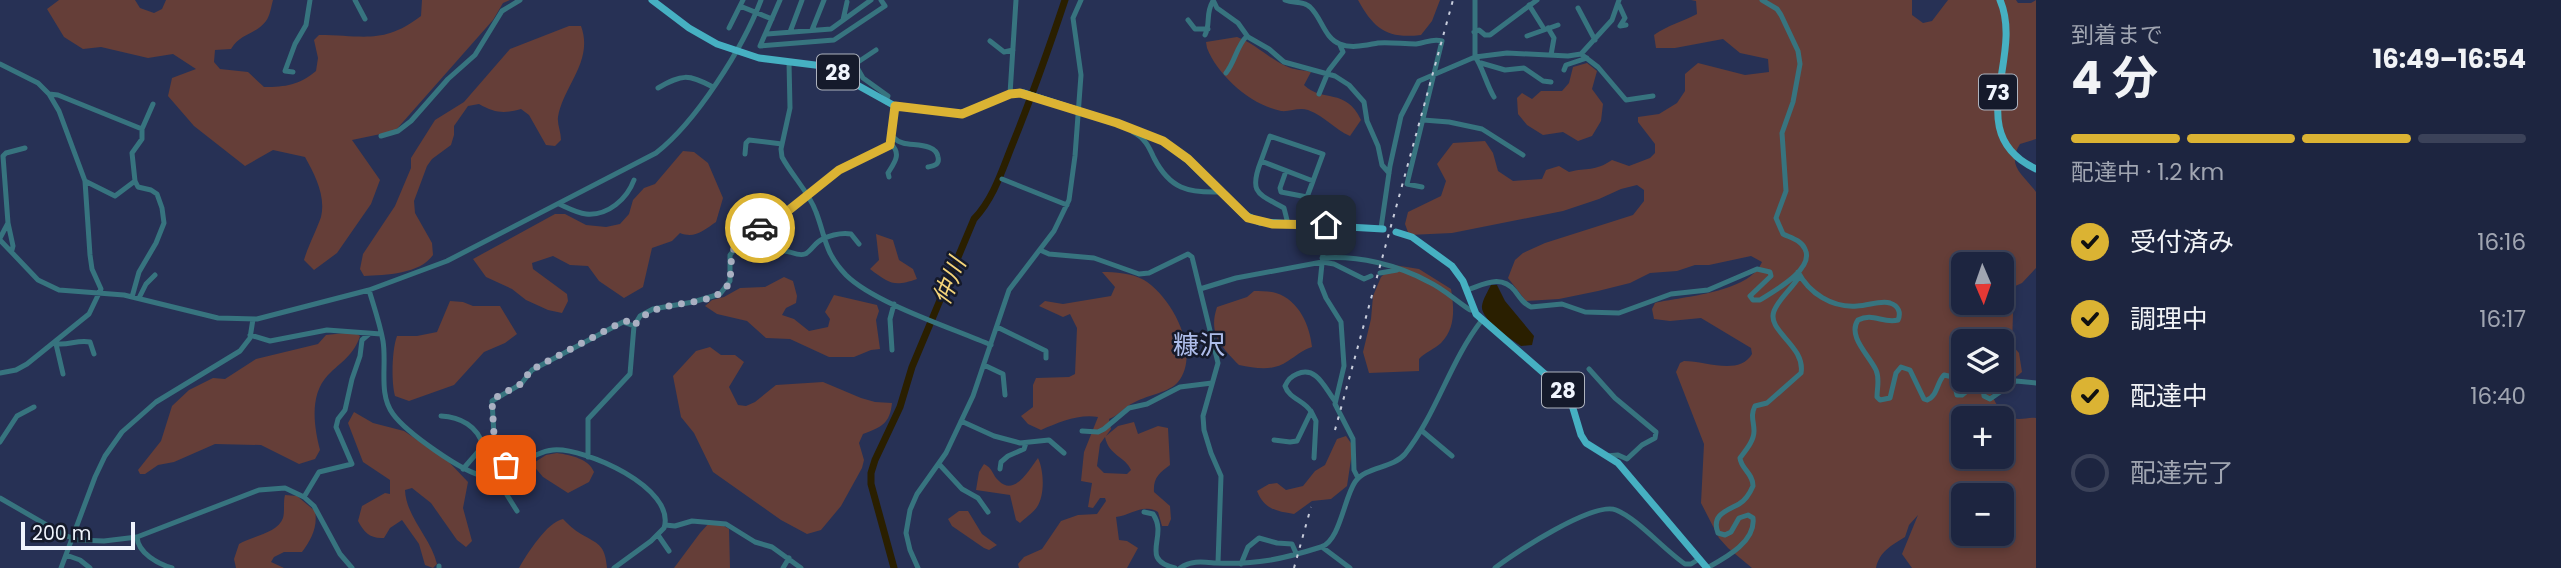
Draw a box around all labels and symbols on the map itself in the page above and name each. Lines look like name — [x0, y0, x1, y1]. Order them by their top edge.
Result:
road number: 28 — [817, 55, 859, 90]
road number: 73 — [1979, 74, 2017, 110]
courier — [725, 193, 795, 263]
pin — [1296, 195, 1356, 255]
water label: 仲川 — [925, 250, 974, 309]
north arrow — [1951, 252, 2014, 315]
district label: 糠沢 — [1173, 327, 1225, 363]
road number: 28 — [1542, 372, 1584, 408]
pin — [476, 435, 536, 495]
scale bar — [21, 519, 135, 551]

